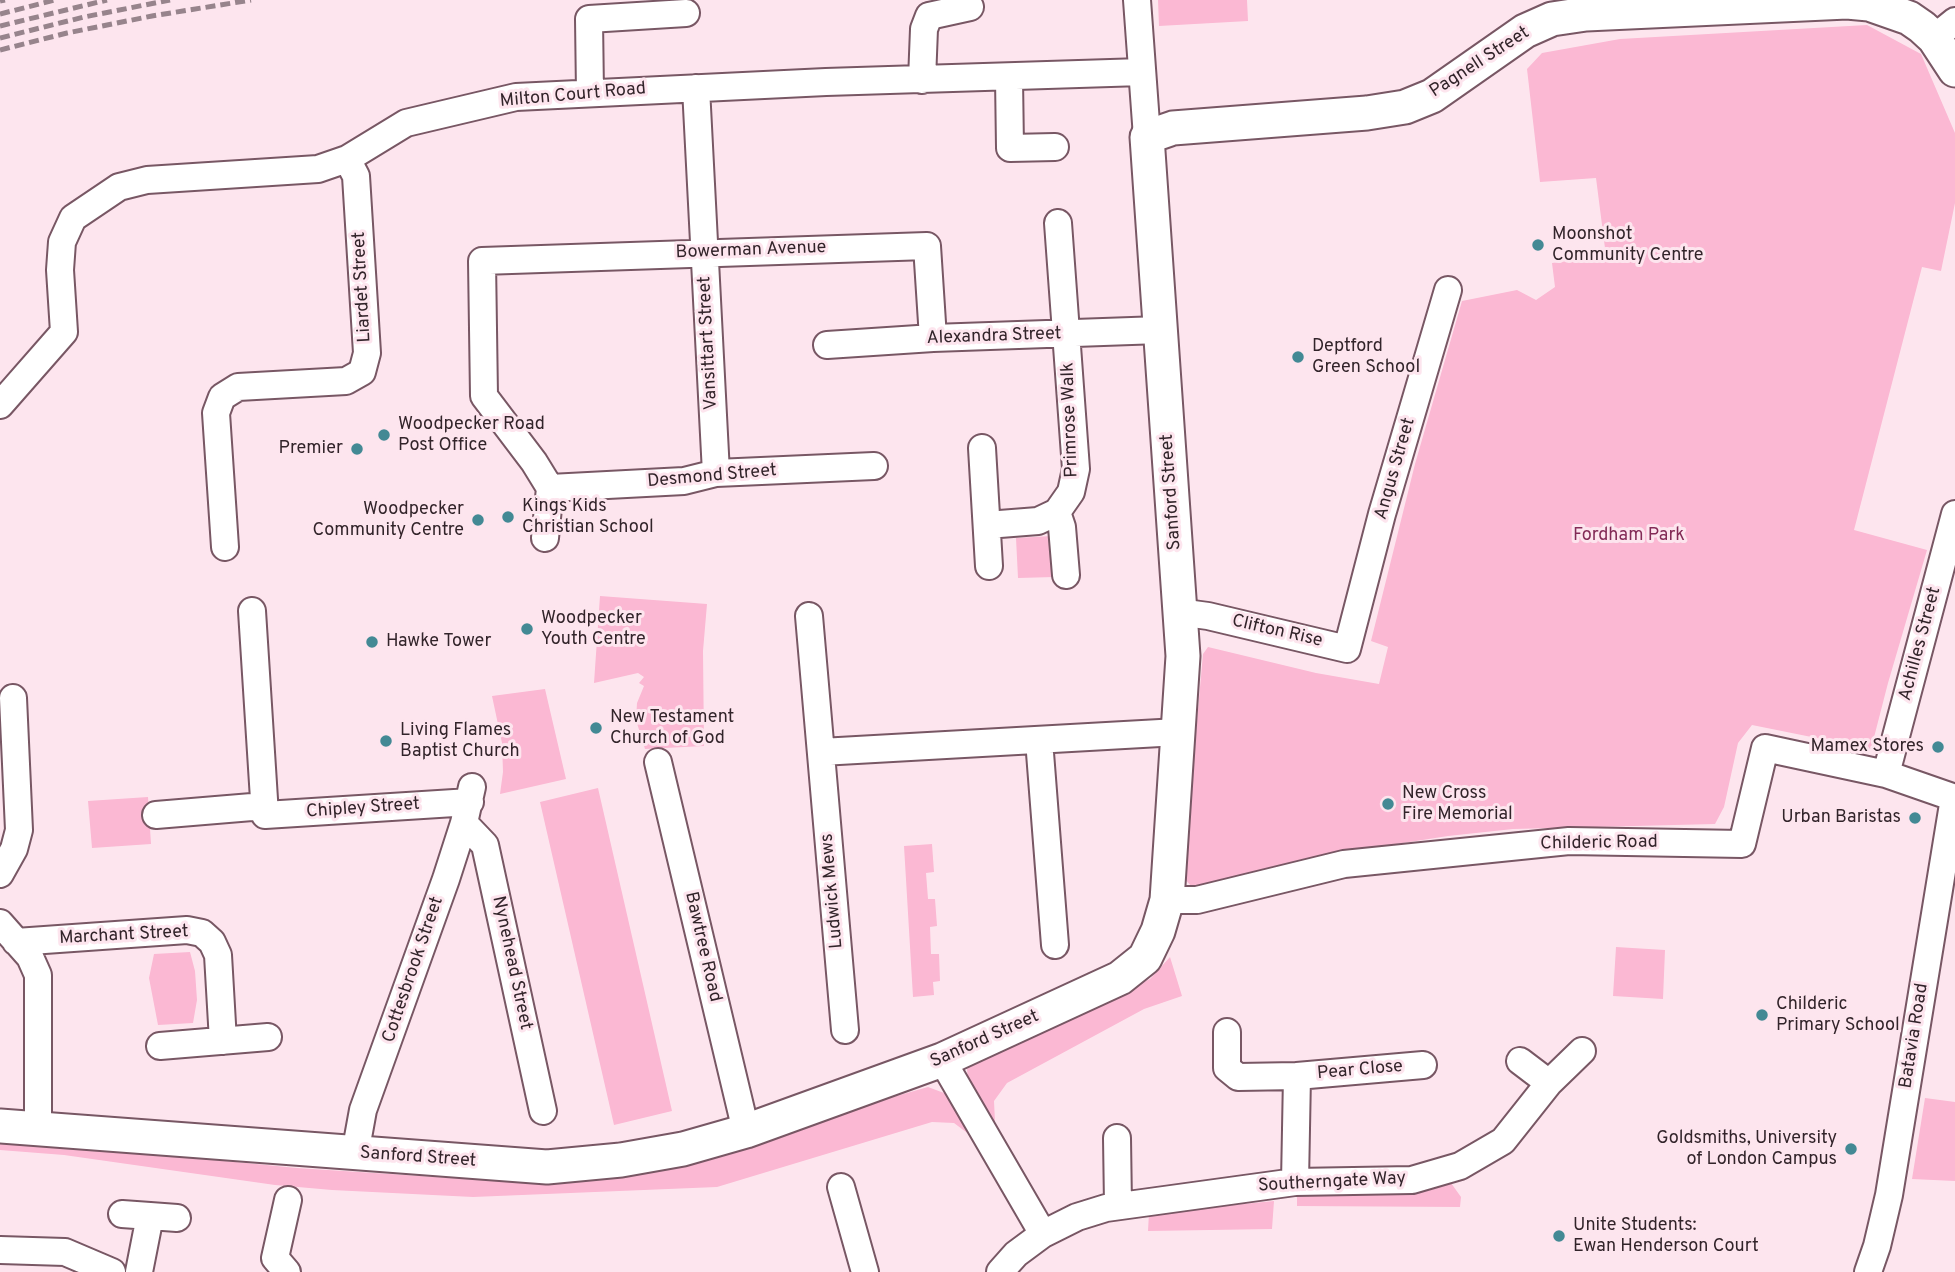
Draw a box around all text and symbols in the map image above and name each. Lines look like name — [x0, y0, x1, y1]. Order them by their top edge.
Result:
street label: Pagnell Street — [1426, 23, 1534, 103]
street label: Milton Court Road — [499, 79, 647, 113]
place label: Moonshot Community Centre — [1552, 224, 1703, 266]
street label: Liardet Street — [349, 231, 377, 343]
marker: Moonshot Community Centre — [1530, 237, 1546, 253]
street label: Bowerman Avenue — [675, 238, 827, 264]
street label: Vansittart Street — [695, 276, 723, 410]
street label: Alexandra Street — [926, 324, 1062, 350]
place label: Deptford Green School — [1312, 336, 1420, 378]
marker: Deptford Green School — [1290, 349, 1306, 365]
street label: Primrose Walk — [1058, 362, 1084, 478]
place label: Woodpecker Road Post Office — [398, 414, 545, 457]
street label: Angus Street — [1371, 415, 1421, 523]
marker: Woodpecker Road Post Office — [376, 427, 392, 443]
street label: Sanford Street — [1157, 433, 1187, 551]
place label: Premier — [279, 438, 343, 460]
marker: Premier — [349, 441, 365, 457]
street label: Desmond Street — [646, 461, 778, 493]
place label: Kings Kids Christian School — [522, 496, 654, 538]
place label: Woodpecker Community Centre — [313, 499, 464, 542]
marker: Kings Kids Christian School — [500, 509, 516, 525]
marker: Woodpecker Community Centre — [470, 512, 486, 528]
park label: Fordham Park — [1573, 525, 1685, 547]
street label: Achilles Street — [1895, 585, 1947, 703]
place label: Woodpecker Youth Centre — [541, 608, 646, 650]
street label: Clifton Rise — [1230, 611, 1324, 653]
marker: Woodpecker Youth Centre — [519, 621, 535, 637]
place label: Hawke Tower — [386, 631, 491, 653]
marker: Hawke Tower — [364, 634, 380, 650]
place label: New Testament Church of God — [610, 707, 734, 750]
place label: Living Flames Baptist Church — [400, 720, 520, 762]
marker: New Testament Church of God — [588, 720, 604, 736]
marker: Living Flames Baptist Church — [378, 733, 394, 749]
place label: Mamex Stores — [1810, 736, 1924, 758]
marker: Mamex Stores — [1930, 739, 1946, 755]
place label: New Cross Fire Memorial — [1402, 783, 1513, 826]
street label: Chipley Street — [305, 794, 421, 824]
marker: New Cross Fire Memorial — [1380, 796, 1396, 812]
place label: Urban Baristas — [1781, 807, 1901, 829]
marker: Urban Baristas — [1907, 810, 1923, 826]
street label: Ludwick Mews — [817, 832, 849, 950]
street label: Childeric Road — [1540, 832, 1658, 856]
street label: Bawtree Road — [679, 890, 725, 1004]
street label: Cottesbrook Street — [379, 894, 449, 1046]
street label: Nynehead Street — [486, 894, 536, 1032]
street label: Marchant Street — [59, 922, 189, 950]
street label: Batavia Road — [1896, 982, 1934, 1090]
place label: Childeric Primary School — [1776, 994, 1900, 1036]
street label: Sanford Street — [927, 1006, 1043, 1074]
marker: Childeric Primary School — [1754, 1007, 1770, 1023]
street label: Pear Close — [1316, 1056, 1404, 1086]
place label: Goldsmiths, University of London Campus — [1656, 1128, 1837, 1170]
marker: Goldsmiths, University of London Campus — [1843, 1141, 1859, 1157]
street label: Sanford Street — [359, 1143, 477, 1173]
street label: Southerngate Way — [1257, 1168, 1407, 1198]
place label: Unite Students: Ewan Henderson Court — [1573, 1215, 1759, 1258]
marker: Unite Students: Ewan Henderson Court — [1551, 1228, 1567, 1244]

